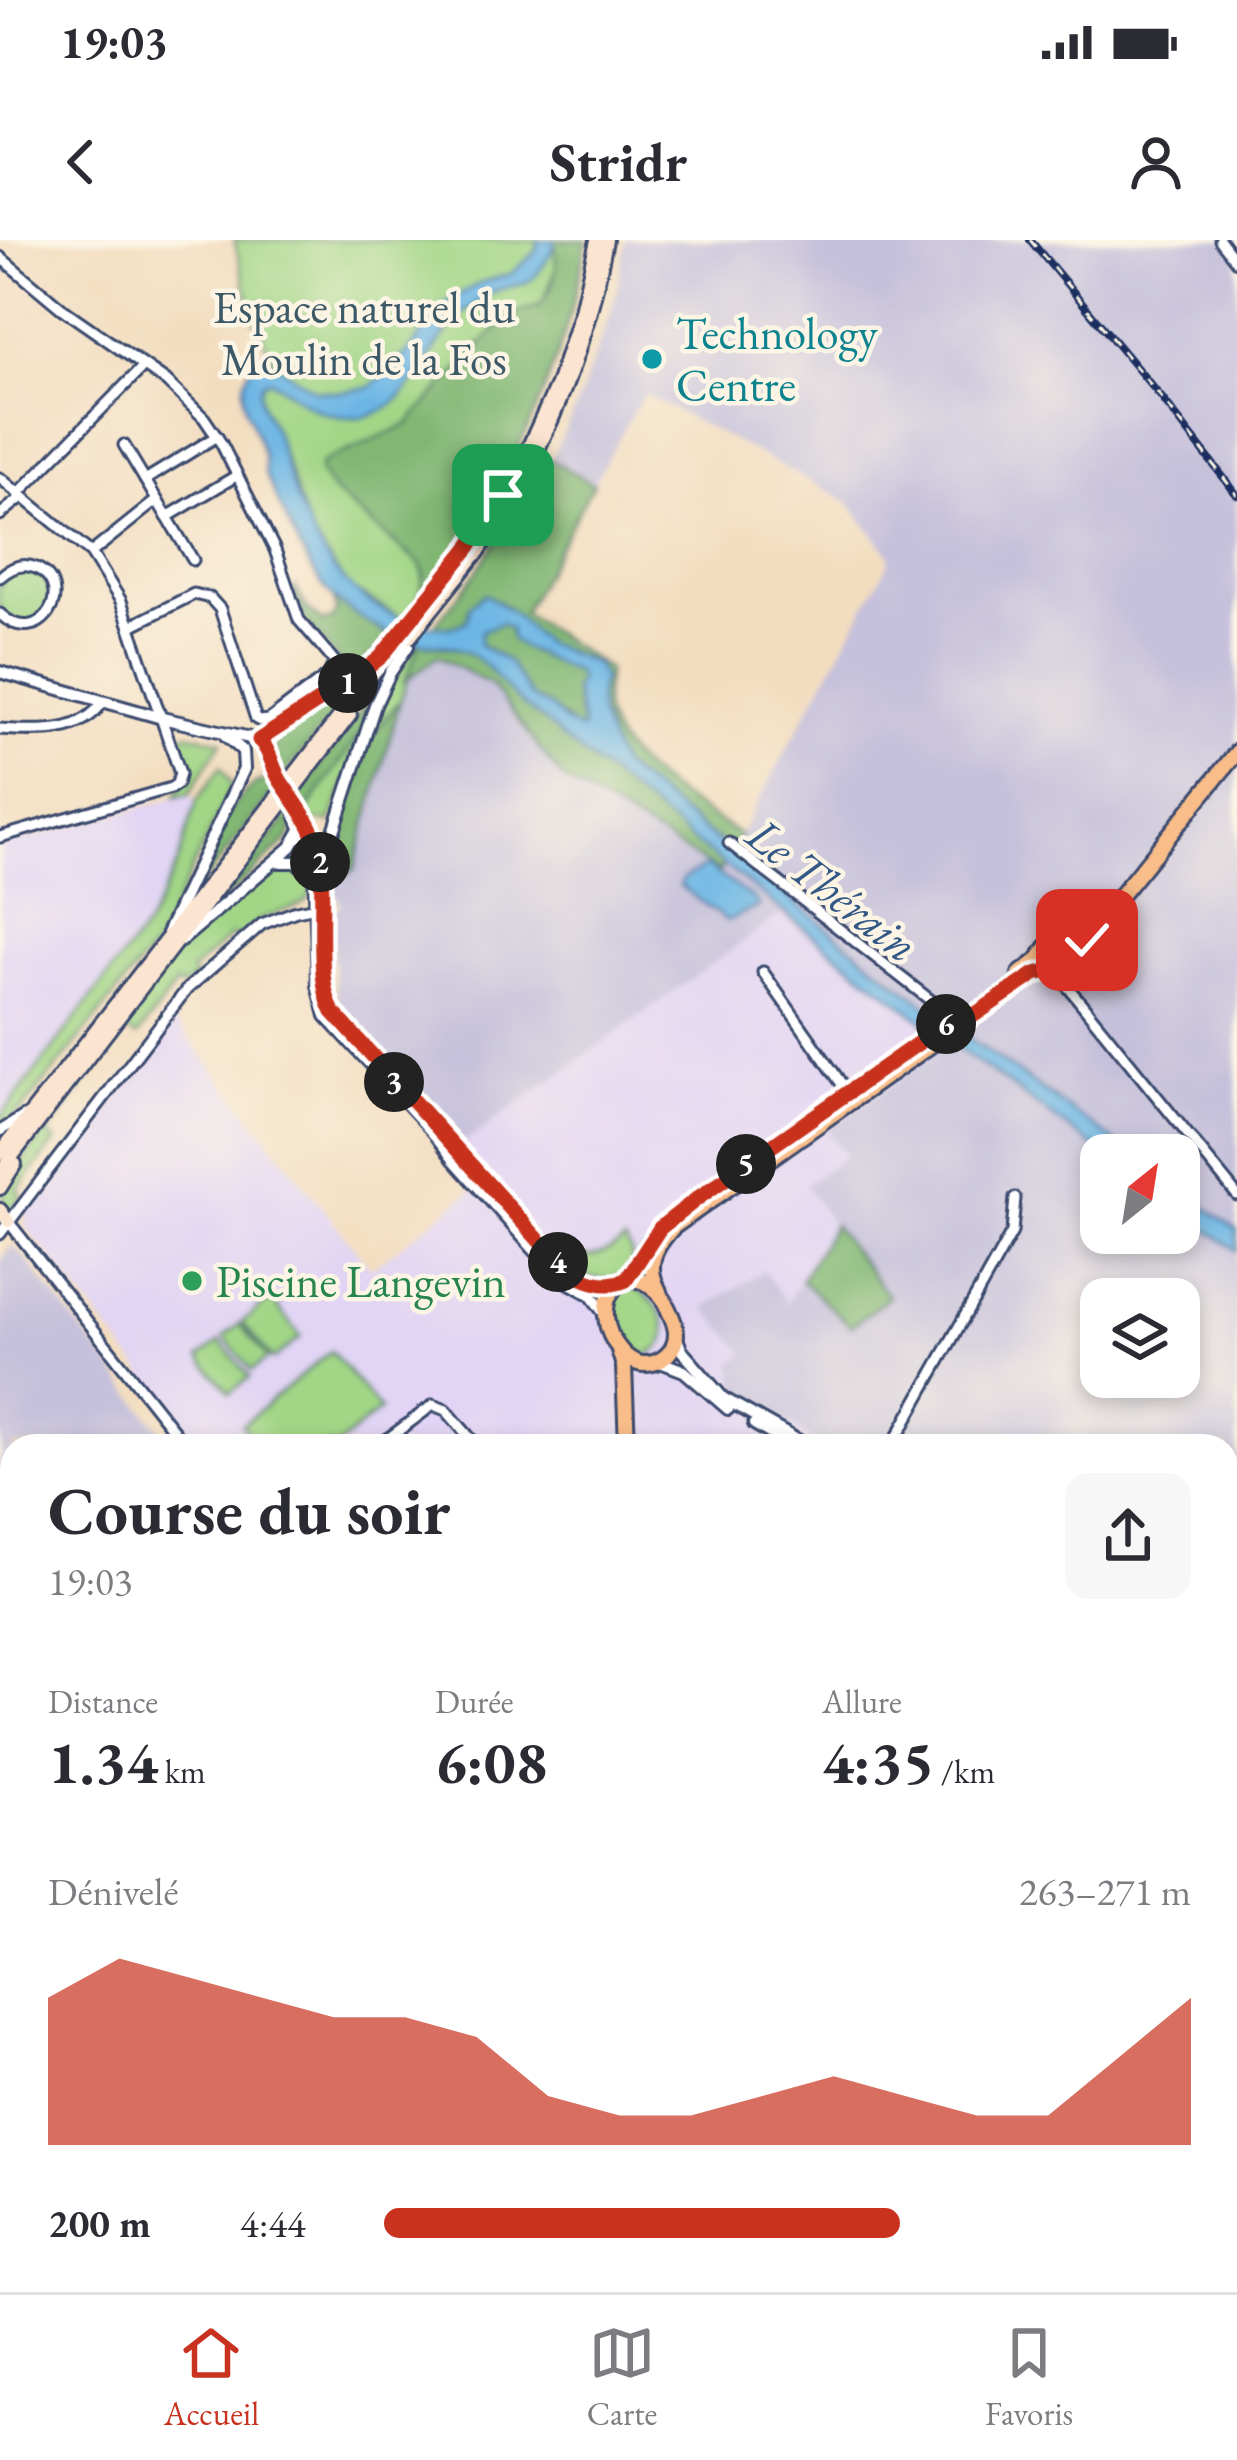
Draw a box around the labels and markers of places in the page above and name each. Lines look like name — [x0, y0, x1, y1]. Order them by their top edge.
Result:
place label: Technology Centre — [676, 304, 878, 414]
marker: Technology Centre — [639, 346, 665, 372]
pin — [452, 444, 554, 546]
pin: 1 — [318, 653, 378, 713]
pin: 2 — [290, 832, 350, 892]
pin — [1036, 889, 1138, 991]
pin: 6 — [916, 994, 976, 1054]
pin: 3 — [364, 1052, 424, 1112]
pin: 5 — [716, 1134, 776, 1194]
pin: 4 — [528, 1232, 588, 1292]
place label: Piscine Langevin — [216, 1252, 506, 1310]
marker: Piscine Langevin — [179, 1268, 205, 1294]

